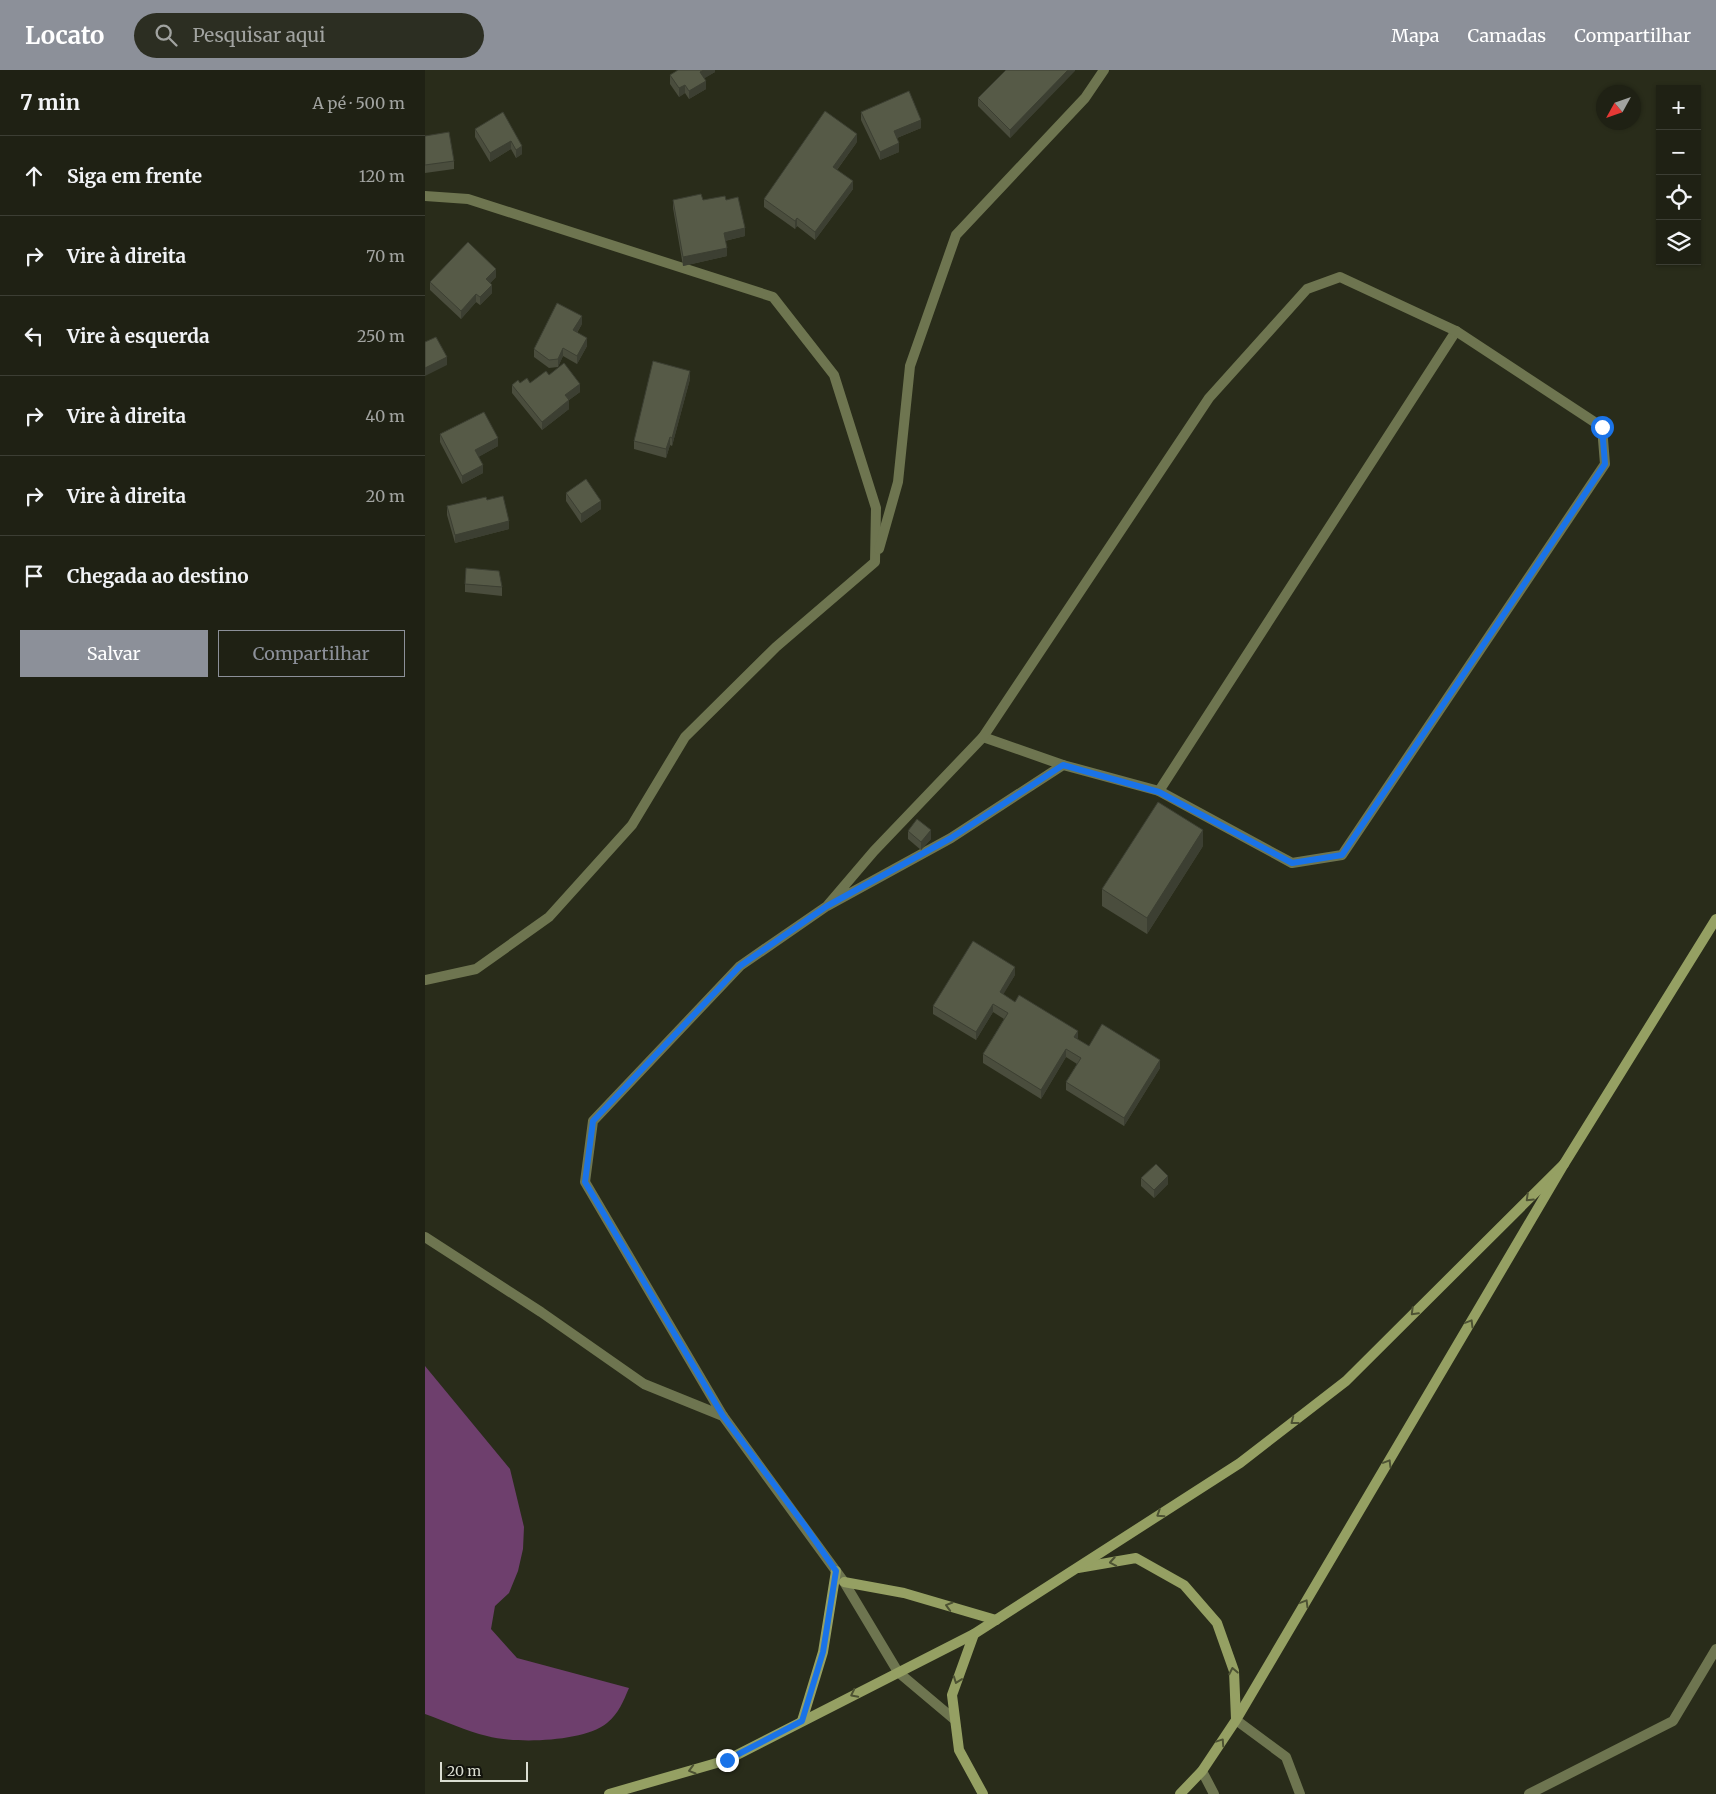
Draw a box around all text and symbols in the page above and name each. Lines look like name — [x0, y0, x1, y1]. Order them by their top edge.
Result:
search box — [134, 13, 484, 58]
text: Locato — [25, 20, 104, 51]
icon: search — [152, 21, 180, 49]
text: Pesquisar aqui — [192, 23, 325, 47]
text: Mapa — [1391, 24, 1440, 47]
text: Camadas — [1468, 24, 1546, 47]
text: Compartilhar — [1574, 24, 1691, 47]
north arrow — [1596, 85, 1641, 130]
map controls — [1656, 85, 1701, 265]
button: + — [1656, 85, 1701, 130]
text: 7 min — [20, 89, 80, 116]
text: A pé · 500 m — [312, 93, 405, 113]
button: − — [1656, 130, 1701, 175]
icon: ahead — [20, 162, 48, 190]
text: Siga em frente — [67, 164, 202, 188]
text: 120 m — [359, 166, 405, 186]
button: locate — [1656, 175, 1701, 220]
button: layers — [1656, 220, 1701, 265]
icon: right — [20, 242, 48, 270]
text: Vire à direita — [67, 244, 186, 268]
text: 70 m — [366, 246, 405, 266]
icon: left — [20, 322, 48, 350]
text: Vire à esquerda — [67, 324, 210, 348]
text: 250 m — [357, 326, 405, 346]
icon: right — [20, 402, 48, 430]
text: Vire à direita — [67, 404, 186, 428]
text: 40 m — [365, 406, 405, 426]
route start — [1591, 416, 1614, 439]
icon: right — [20, 482, 48, 510]
text: Vire à direita — [67, 484, 186, 508]
text: 20 m — [366, 486, 405, 506]
icon: arrive — [20, 562, 48, 590]
text: Chegada ao destino — [67, 564, 249, 588]
button: Salvar — [20, 630, 208, 677]
button: Compartilhar — [218, 630, 405, 677]
one-way arrow — [1526, 1192, 1535, 1201]
one-way arrow — [1410, 1306, 1419, 1315]
one-way arrow — [1464, 1320, 1474, 1329]
one-way arrow — [1290, 1415, 1299, 1424]
one-way arrow — [1381, 1460, 1391, 1469]
one-way arrow — [1157, 1507, 1166, 1517]
one-way arrow — [1108, 1557, 1117, 1567]
one-way arrow — [1299, 1600, 1309, 1609]
one-way arrow — [945, 1602, 954, 1612]
one-way arrow — [1228, 1667, 1238, 1676]
one-way arrow — [953, 1675, 963, 1683]
one-way arrow — [851, 1688, 860, 1698]
one-way arrow — [1215, 1738, 1224, 1748]
route end — [716, 1749, 739, 1772]
scale bar — [440, 1759, 527, 1782]
text: 20 m — [447, 1762, 481, 1780]
one-way arrow — [688, 1765, 696, 1775]

